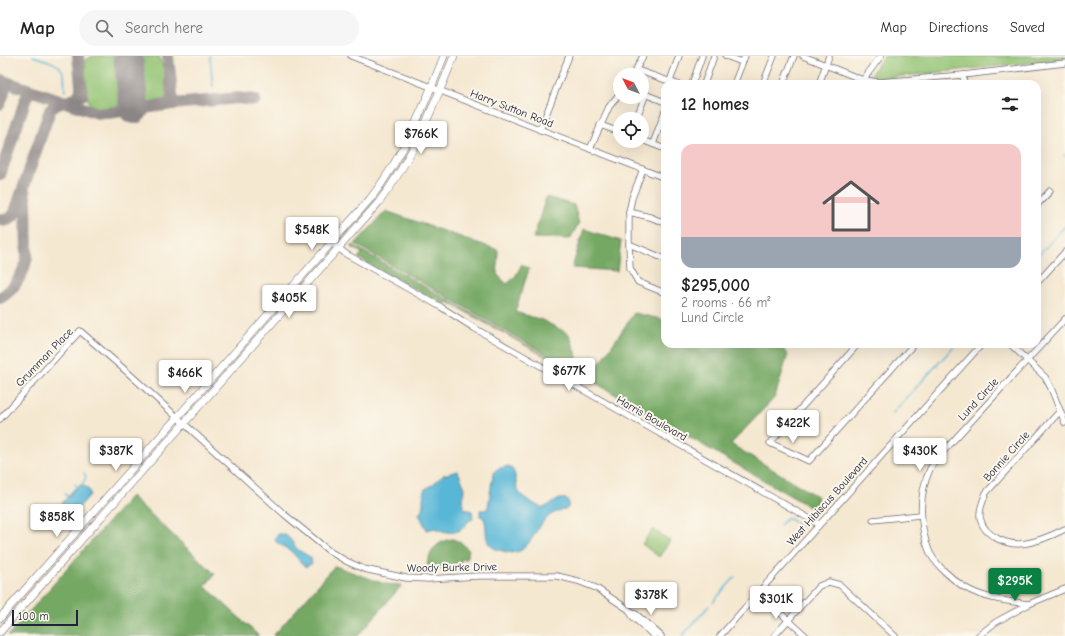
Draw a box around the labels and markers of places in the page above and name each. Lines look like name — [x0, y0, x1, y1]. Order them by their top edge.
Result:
pin: $766K — [393, 121, 449, 155]
pin: $548K — [284, 217, 340, 251]
pin: $405K — [261, 285, 317, 319]
pin: $677K — [541, 358, 597, 392]
pin: $466K — [157, 360, 213, 394]
pin: $422K — [765, 410, 821, 444]
pin: $387K — [88, 438, 144, 472]
pin: $430K — [892, 438, 948, 472]
pin: $858K — [29, 504, 85, 538]
pin: $295K — [987, 568, 1043, 602]
pin: $378K — [623, 582, 679, 616]
pin: $301K — [748, 586, 804, 620]

